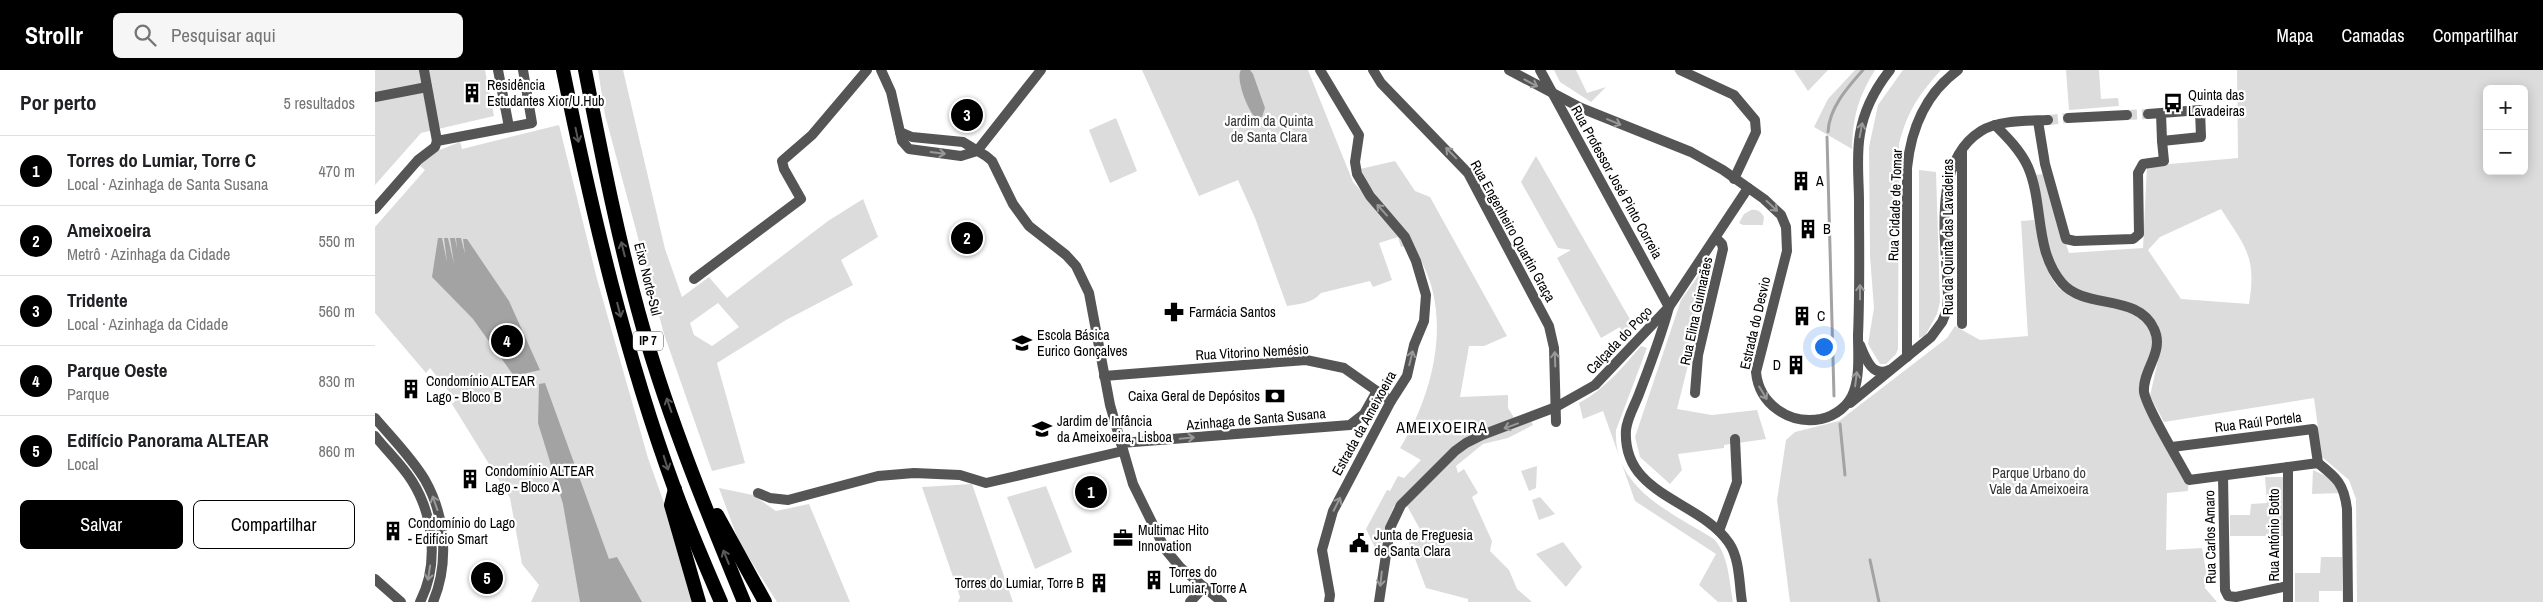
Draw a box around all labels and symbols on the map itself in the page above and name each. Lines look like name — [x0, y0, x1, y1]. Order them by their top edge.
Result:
place label: Residência Estudantes Xior/U.Hub — [487, 76, 604, 110]
one-way arrow — [1524, 78, 1539, 88]
building icon: Residência Estudantes Xior/U.Hub — [461, 82, 483, 104]
place label: Quinta das Lavadeiras — [2188, 86, 2245, 120]
bus stop icon: Quinta das Lavadeiras — [2162, 92, 2184, 114]
pin: 3 — [951, 96, 983, 134]
street label: Rua Professor José Pinto Correia — [1567, 102, 1667, 262]
park label: Jardim da Quinta de Santa Clara — [1225, 112, 1314, 146]
one-way arrow — [1606, 118, 1621, 128]
one-way arrow — [1856, 122, 1866, 138]
one-way arrow — [572, 126, 582, 142]
one-way arrow — [1445, 147, 1457, 160]
one-way arrow — [930, 148, 946, 158]
street label: Rua Cidade de Tomar — [1884, 148, 1906, 261]
street label: Rua Engenheiro Quartin Graça — [1466, 157, 1560, 306]
street label: Rua da Quinta das Lavadeiras — [1939, 159, 1957, 315]
building icon: A — [1790, 170, 1812, 192]
place label: A — [1815, 172, 1824, 190]
one-way arrow — [1766, 200, 1778, 212]
one-way arrow — [1376, 203, 1388, 216]
building icon: B — [1797, 218, 1819, 240]
pin: 2 — [951, 219, 983, 257]
place label: B — [1823, 220, 1831, 238]
one-way arrow — [618, 241, 627, 257]
street label: Eixo Norte-Sul — [630, 241, 666, 317]
street label: Rua Elina Guimarães — [1676, 255, 1716, 367]
street label: Estrada do Desvio — [1736, 275, 1774, 371]
one-way arrow — [1855, 284, 1865, 300]
one-way arrow — [615, 301, 624, 317]
pharmacy icon: Farmácia Santos — [1163, 301, 1185, 323]
street label: Calçada do Poço — [1582, 302, 1656, 378]
place label: Farmácia Santos — [1189, 303, 1276, 321]
building icon: C — [1791, 305, 1813, 327]
place label: C — [1817, 307, 1825, 325]
pin: 4 — [491, 322, 523, 360]
place label: Escola Básica Eurico Gonçalves — [1037, 326, 1128, 360]
road number: IP 7 — [633, 332, 663, 350]
school or university icon: Escola Básica Eurico Gonçalves — [1011, 332, 1033, 354]
your location — [1811, 334, 1837, 360]
street label: Rua Vitorino Nemésio — [1195, 340, 1309, 364]
one-way arrow — [1407, 350, 1417, 366]
one-way arrow — [1550, 351, 1559, 367]
building icon: D — [1785, 354, 1807, 376]
place label: D — [1773, 356, 1781, 374]
street label: Estrada da Ameixoeira — [1328, 367, 1400, 478]
one-way arrow — [1851, 371, 1861, 387]
place label: Condomínio ALTEAR Lago - Bloco B — [426, 372, 535, 406]
building icon: Condomínio ALTEAR Lago - Bloco B — [400, 378, 422, 400]
bank icon: Caixa Geral de Depósitos — [1264, 385, 1286, 407]
one-way arrow — [1758, 386, 1768, 400]
place label: Caixa Geral de Depósitos — [1128, 387, 1260, 405]
one-way arrow — [664, 397, 673, 413]
street label: Azinhaga de Santa Susana — [1185, 404, 1327, 434]
street label: Rua Raúl Portela — [2214, 408, 2303, 436]
place label: Jardim de Infância da Ameixoeira, Lisboa — [1057, 412, 1172, 446]
district label: AMEIXOEIRA — [1395, 416, 1488, 438]
school or university icon: Jardim de Infância da Ameixoeira, Lisboa — [1031, 418, 1053, 440]
one-way arrow — [1503, 422, 1519, 431]
one-way arrow — [1178, 433, 1194, 443]
one-way arrow — [662, 454, 671, 470]
place label: Condomínio ALTEAR Lago - Bloco A — [485, 462, 594, 496]
park label: Parque Urbano do Vale da Ameixoeira — [1989, 464, 2089, 498]
building icon: Condomínio ALTEAR Lago - Bloco A — [459, 468, 481, 490]
pin: 1 — [1075, 473, 1107, 511]
street label: Rua António Botto — [2265, 488, 2283, 582]
street label: Rua Carlos Amaro — [2200, 490, 2220, 584]
one-way arrow — [430, 495, 440, 511]
one-way arrow — [1333, 497, 1342, 512]
place label: Condomínio do Lago - Edifício Smart — [408, 514, 515, 548]
building icon: Condomínio do Lago - Edifício Smart — [382, 520, 404, 542]
place label: Multimac Hito Innovation — [1138, 521, 1209, 555]
place label: Junta de Freguesia de Santa Clara — [1374, 526, 1474, 560]
office icon: Multimac Hito Innovation — [1112, 527, 1134, 549]
public building icon: Junta de Freguesia de Santa Clara — [1348, 532, 1370, 554]
one-way arrow — [720, 550, 730, 565]
pin: 5 — [471, 559, 503, 597]
place label: Torres do Lumiar, Torre A — [1169, 563, 1247, 597]
one-way arrow — [423, 564, 433, 580]
building icon: Torres do Lumiar, Torre A — [1143, 569, 1165, 591]
one-way arrow — [1376, 570, 1386, 586]
building icon: Torres do Lumiar, Torre B — [1088, 572, 1110, 594]
place label: Torres do Lumiar, Torre B — [955, 574, 1084, 592]

